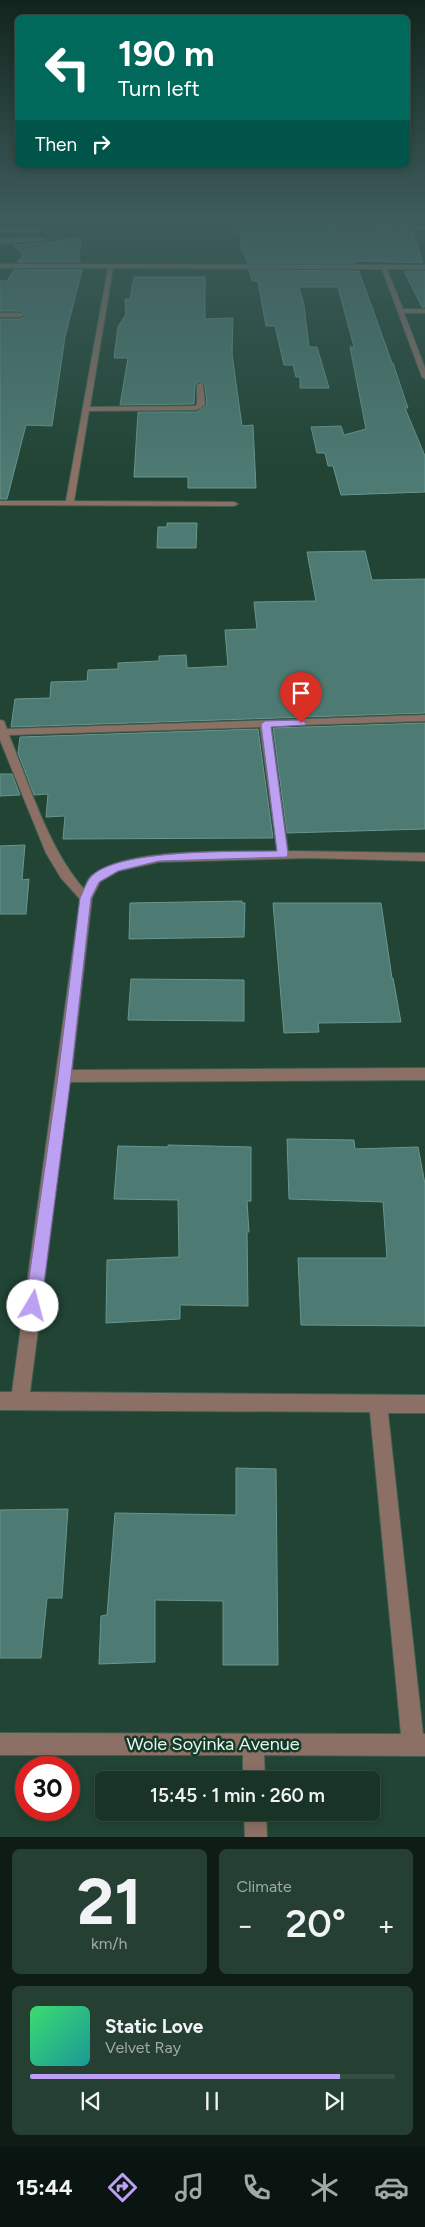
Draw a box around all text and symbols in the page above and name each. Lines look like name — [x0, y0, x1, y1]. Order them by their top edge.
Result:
text: 190 m — [118, 33, 215, 75]
icon: left — [35, 35, 100, 100]
text: Turn left — [118, 75, 200, 102]
icon: right — [87, 130, 115, 158]
text: Then — [35, 133, 77, 156]
pin — [280, 672, 322, 723]
icon: arrive — [287, 679, 315, 707]
position arrow — [6, 1279, 58, 1331]
street label: Wole Soyinka Avenue — [126, 1733, 300, 1755]
speed limit sign: 30 — [15, 1756, 80, 1821]
text: 15:45 · 1 min · 260 m — [150, 1784, 325, 1807]
text: 21 — [77, 1862, 142, 1940]
text: Climate — [237, 1877, 292, 1896]
text: 20° — [286, 1901, 346, 1947]
text: − — [237, 1908, 254, 1942]
text: + — [378, 1908, 395, 1942]
text: km/h — [91, 1934, 128, 1953]
text: Static Love — [105, 2015, 203, 2038]
text: Velvet Ray — [105, 2038, 181, 2057]
icon: previous — [77, 2087, 105, 2115]
icon: pause — [198, 2087, 226, 2115]
icon: next — [320, 2087, 348, 2115]
icon: directions — [105, 2170, 140, 2205]
icon: music — [172, 2170, 207, 2205]
icon: phone — [239, 2170, 274, 2205]
icon: climate — [307, 2170, 342, 2205]
icon: car — [374, 2170, 409, 2205]
text: 15:44 — [16, 2174, 73, 2201]

